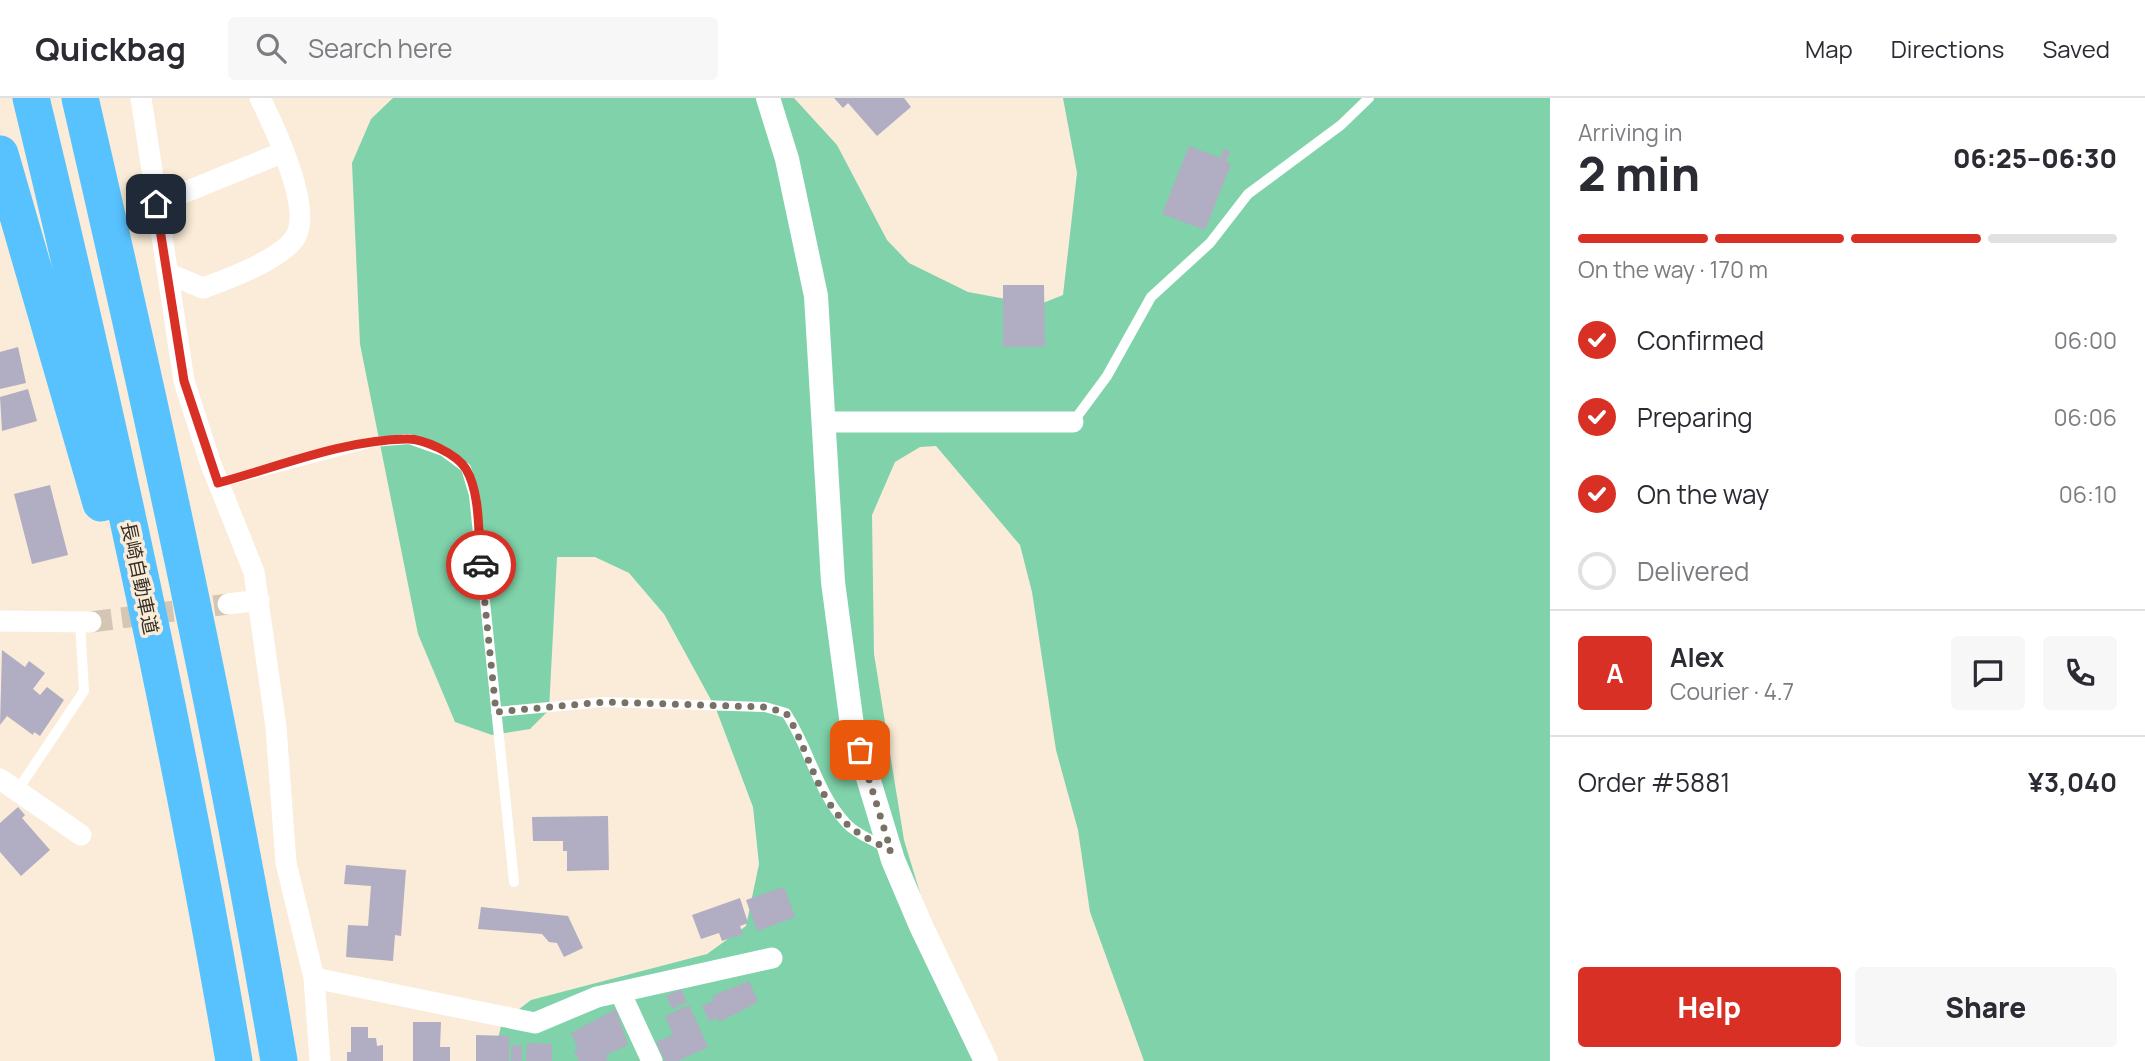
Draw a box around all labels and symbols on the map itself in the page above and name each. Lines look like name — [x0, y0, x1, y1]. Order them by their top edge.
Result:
pin — [126, 174, 186, 234]
street label: 長崎自動車道 — [115, 520, 165, 636]
courier — [446, 530, 516, 600]
pin — [830, 720, 890, 780]

